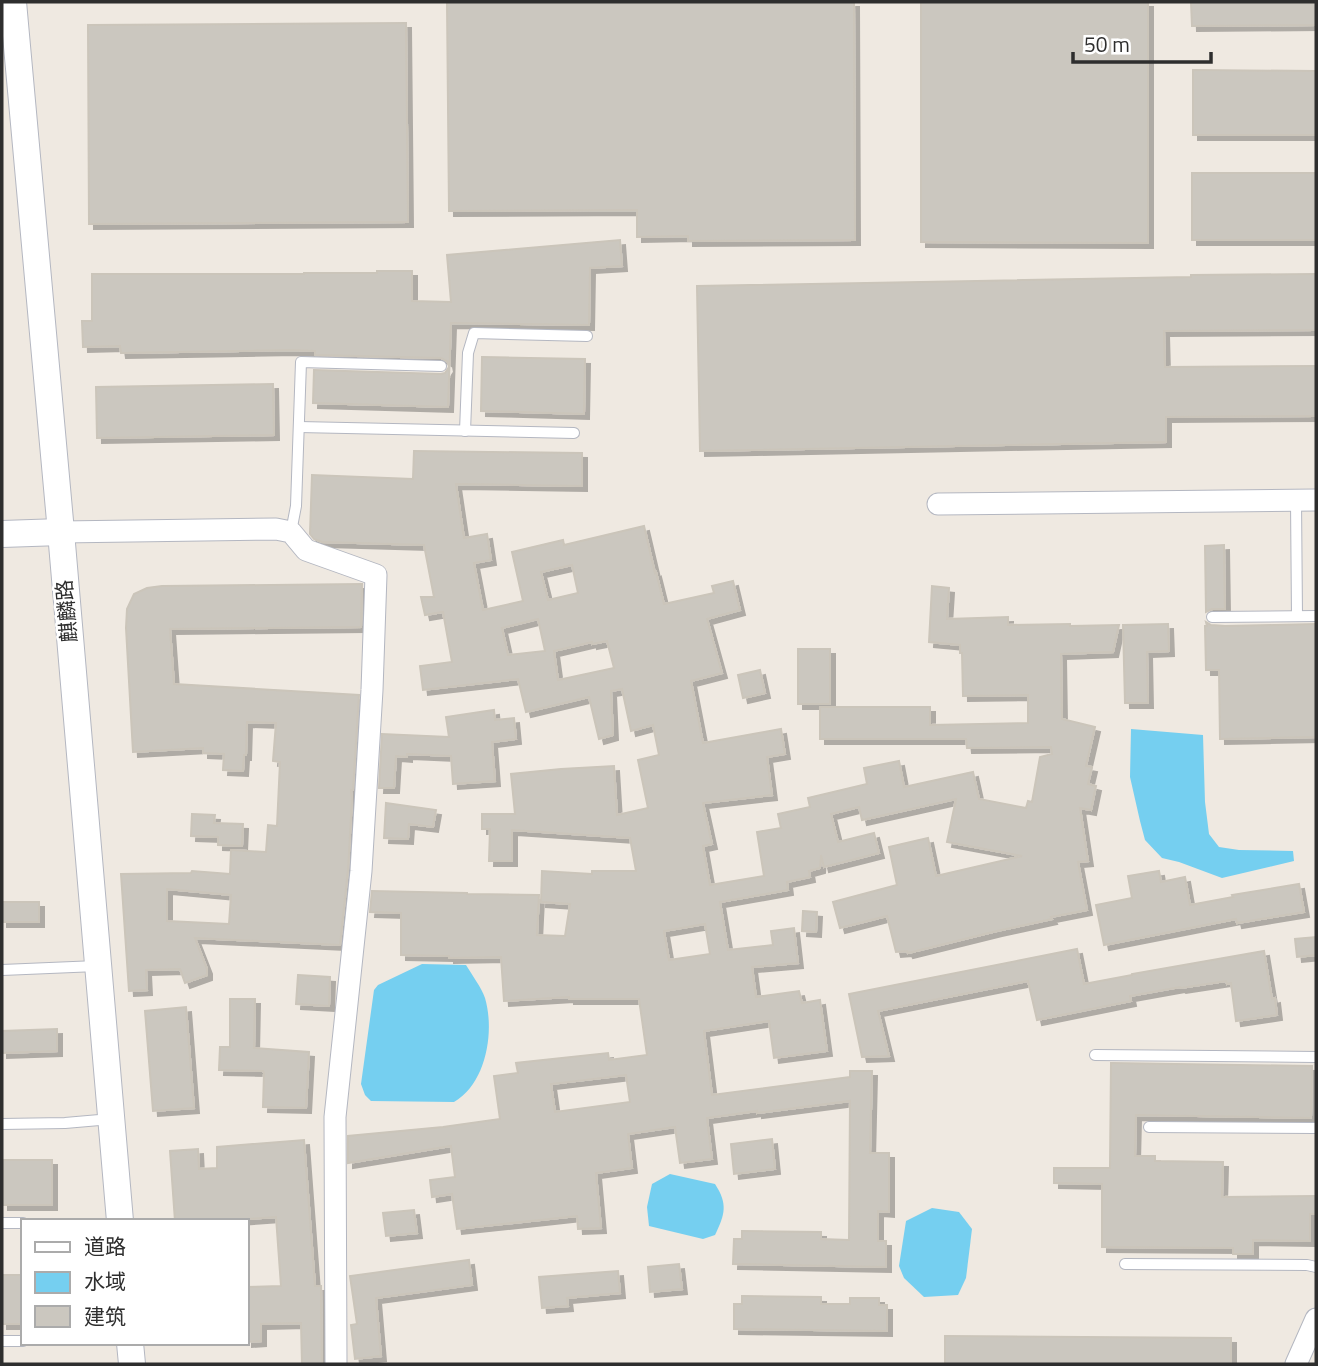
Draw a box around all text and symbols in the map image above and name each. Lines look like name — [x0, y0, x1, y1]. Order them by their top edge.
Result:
scale bar — [1073, 21, 1211, 65]
text: 50 m — [1084, 28, 1130, 60]
street label: 麒麟路 — [47, 578, 85, 644]
legend — [21, 1219, 248, 1345]
text: 道路 — [84, 1230, 126, 1262]
text: 水域 — [84, 1265, 126, 1297]
text: 建筑 — [84, 1300, 126, 1332]

